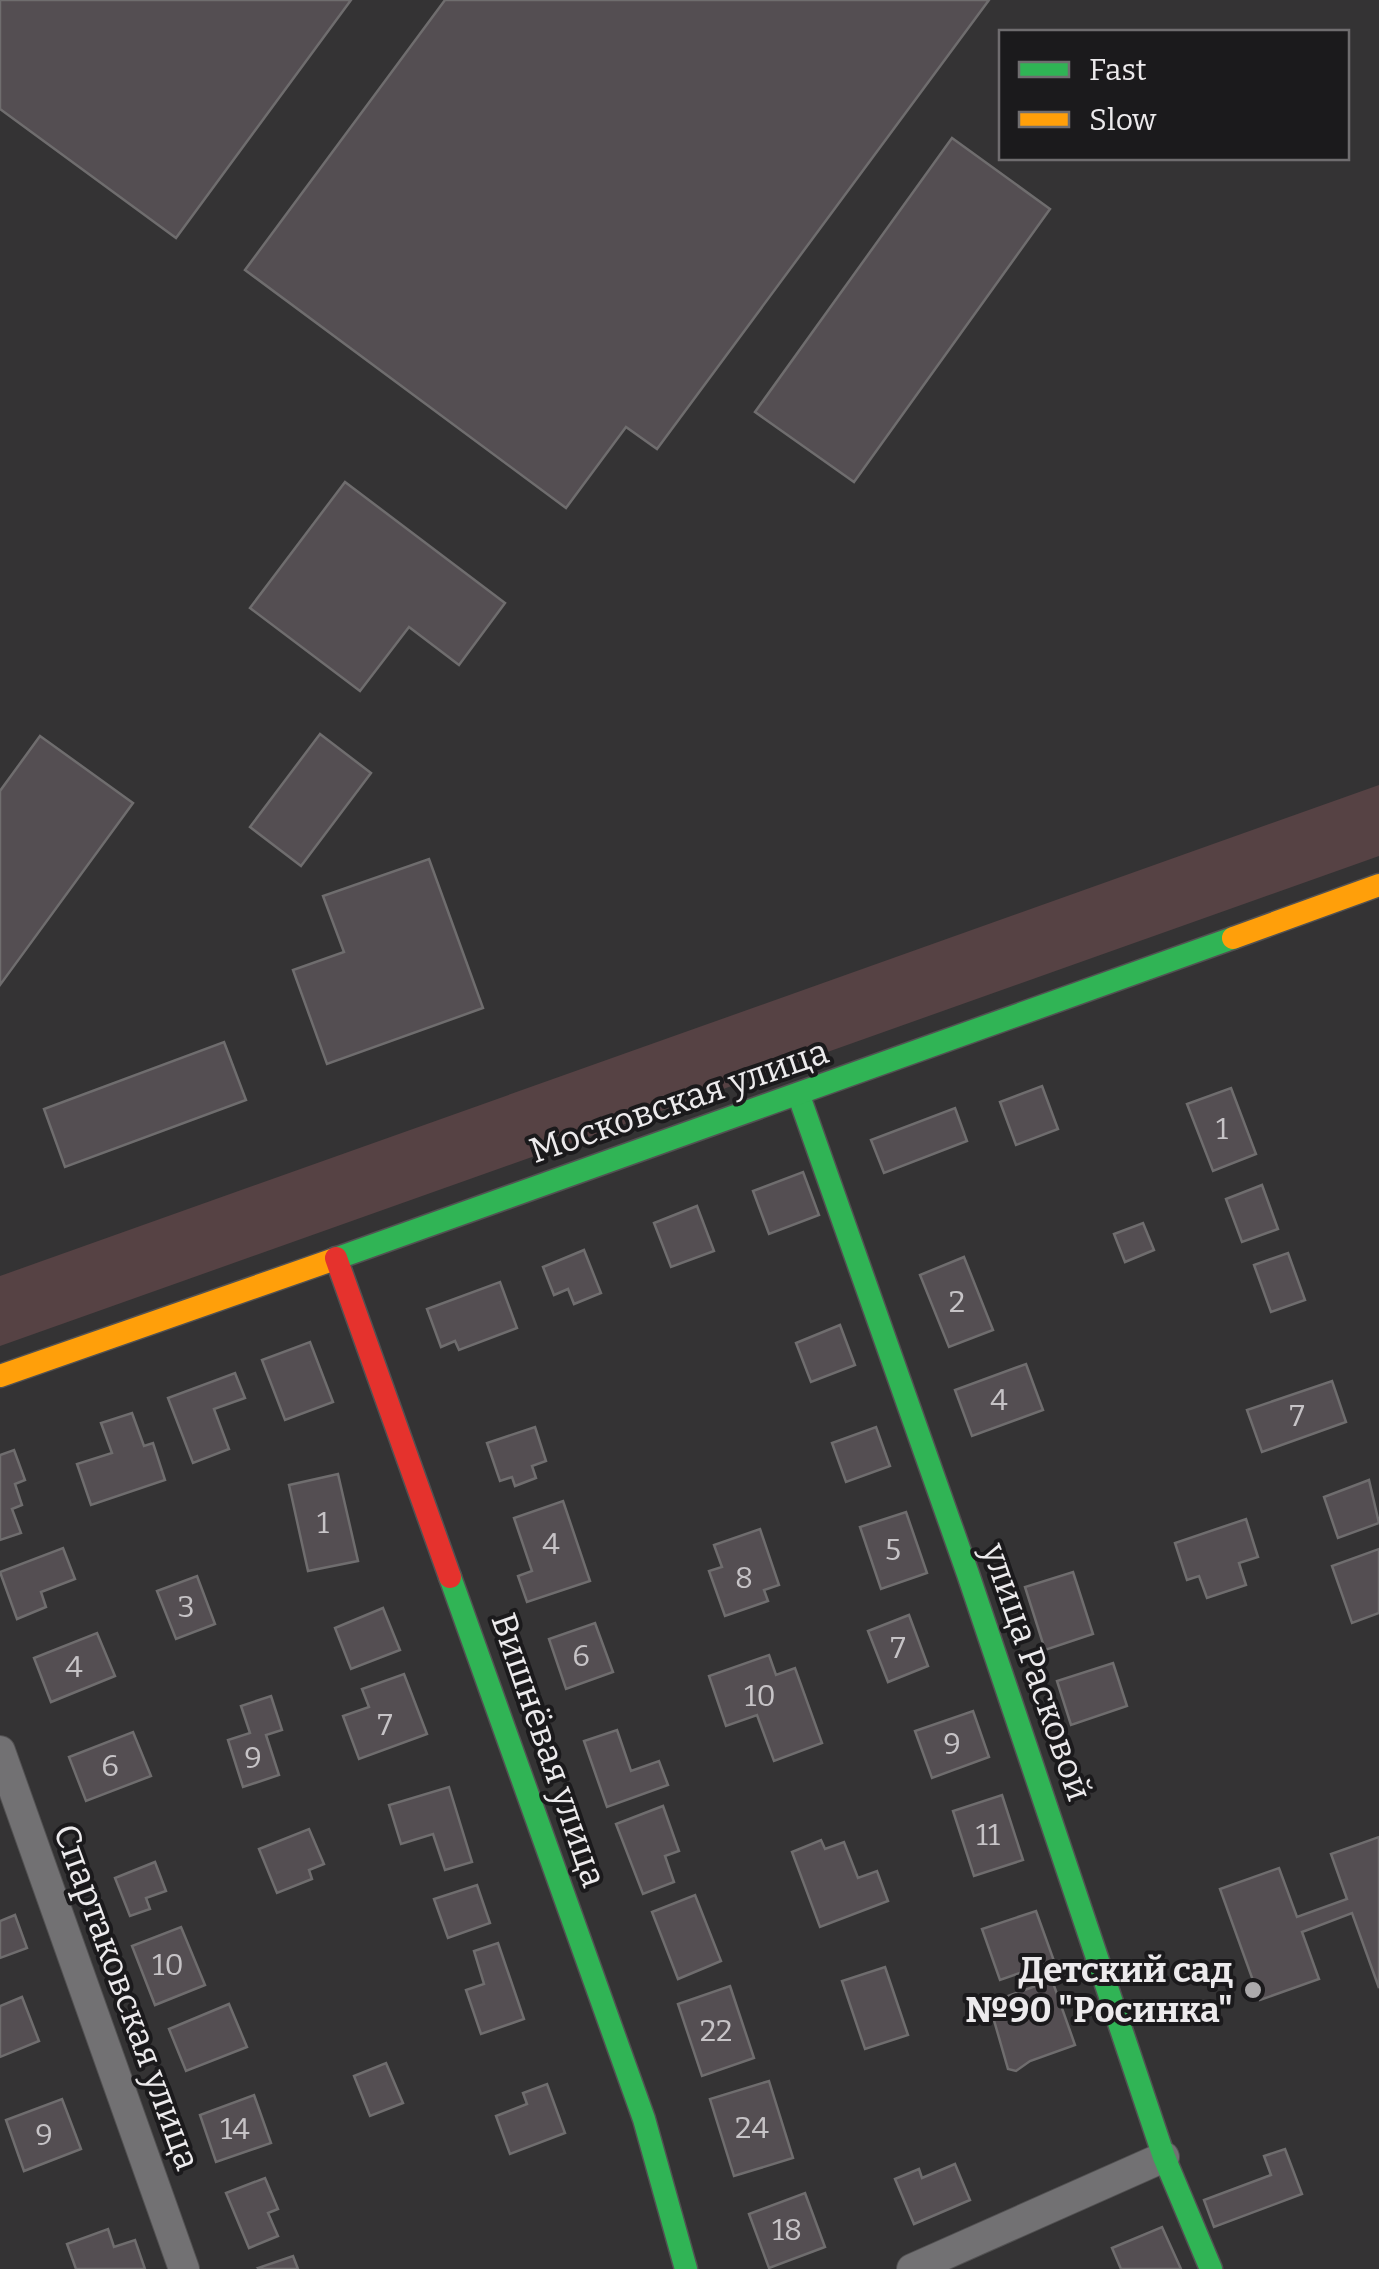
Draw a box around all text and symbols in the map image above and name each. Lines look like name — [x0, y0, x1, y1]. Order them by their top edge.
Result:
legend — [999, 30, 1349, 160]
text: Fast — [1089, 52, 1147, 88]
text: Slow — [1089, 102, 1157, 138]
street label: Московская улица — [524, 1030, 834, 1172]
house number: 1 — [1216, 1111, 1228, 1147]
house number: 2 — [949, 1284, 965, 1320]
house number: 4 — [990, 1382, 1008, 1418]
house number: 7 — [1289, 1398, 1305, 1434]
house number: 1 — [317, 1505, 329, 1541]
house number: 4 — [542, 1526, 560, 1562]
house number: 5 — [885, 1532, 901, 1568]
street label: улица Расковой — [973, 1537, 1101, 1806]
house number: 8 — [735, 1560, 753, 1596]
house number: 3 — [177, 1589, 195, 1625]
street label: Вишнёвая улица — [482, 1608, 616, 1892]
house number: 7 — [890, 1630, 906, 1666]
house number: 6 — [572, 1638, 590, 1674]
house number: 4 — [65, 1649, 83, 1685]
house number: 10 — [744, 1678, 776, 1714]
house number: 7 — [377, 1707, 393, 1743]
house number: 9 — [943, 1726, 961, 1762]
house number: 9 — [244, 1740, 262, 1776]
house number: 6 — [101, 1748, 119, 1784]
house number: 11 — [976, 1817, 1000, 1853]
street label: Спартаковская улица — [45, 1818, 209, 2176]
house number: 10 — [152, 1947, 184, 1983]
place label: Детский сад №90 "Росинка" — [965, 1949, 1233, 2031]
marker: Детский сад №90 "Росинка" — [1242, 1979, 1264, 2001]
house number: 22 — [700, 2013, 732, 2049]
house number: 24 — [735, 2110, 769, 2146]
house number: 14 — [220, 2111, 250, 2147]
house number: 9 — [35, 2117, 53, 2153]
house number: 18 — [772, 2212, 802, 2248]

